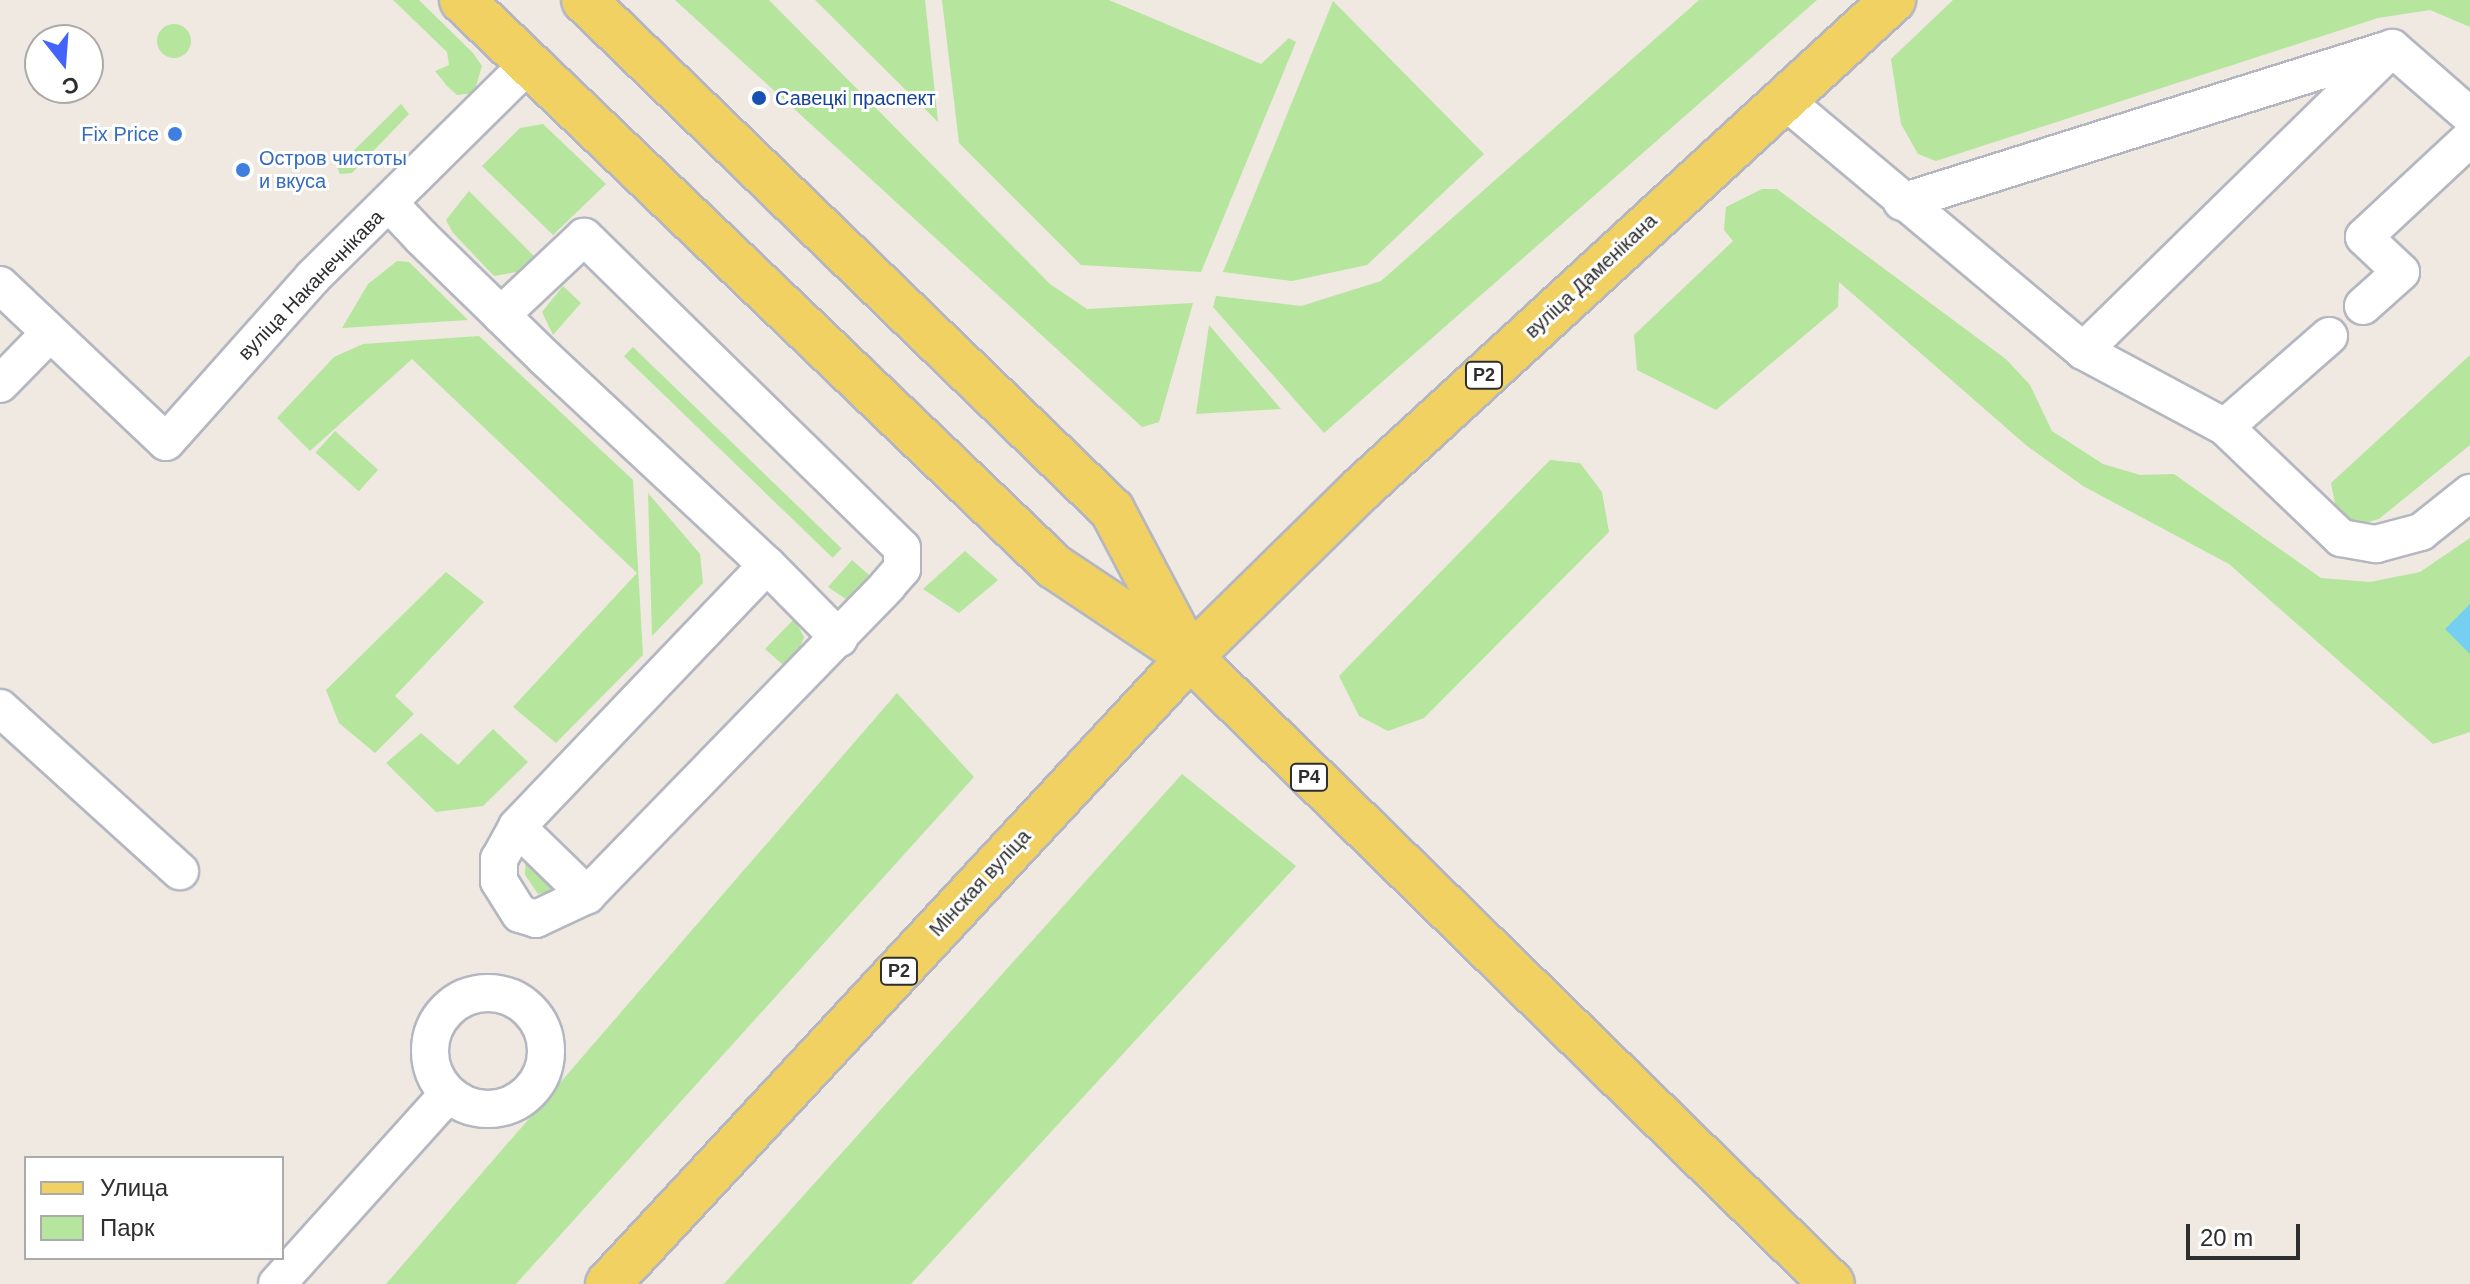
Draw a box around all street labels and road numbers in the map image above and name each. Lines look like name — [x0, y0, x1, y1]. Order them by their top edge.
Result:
street label: вуліца Наканечнікава — [233, 205, 389, 365]
street label: вуліца Даменікана — [1520, 209, 1662, 343]
road number: Р2 — [1464, 361, 1504, 389]
road number: Р4 — [1289, 763, 1329, 791]
street label: Мінская вуліца — [924, 825, 1036, 941]
road number: Р2 — [879, 957, 919, 985]

